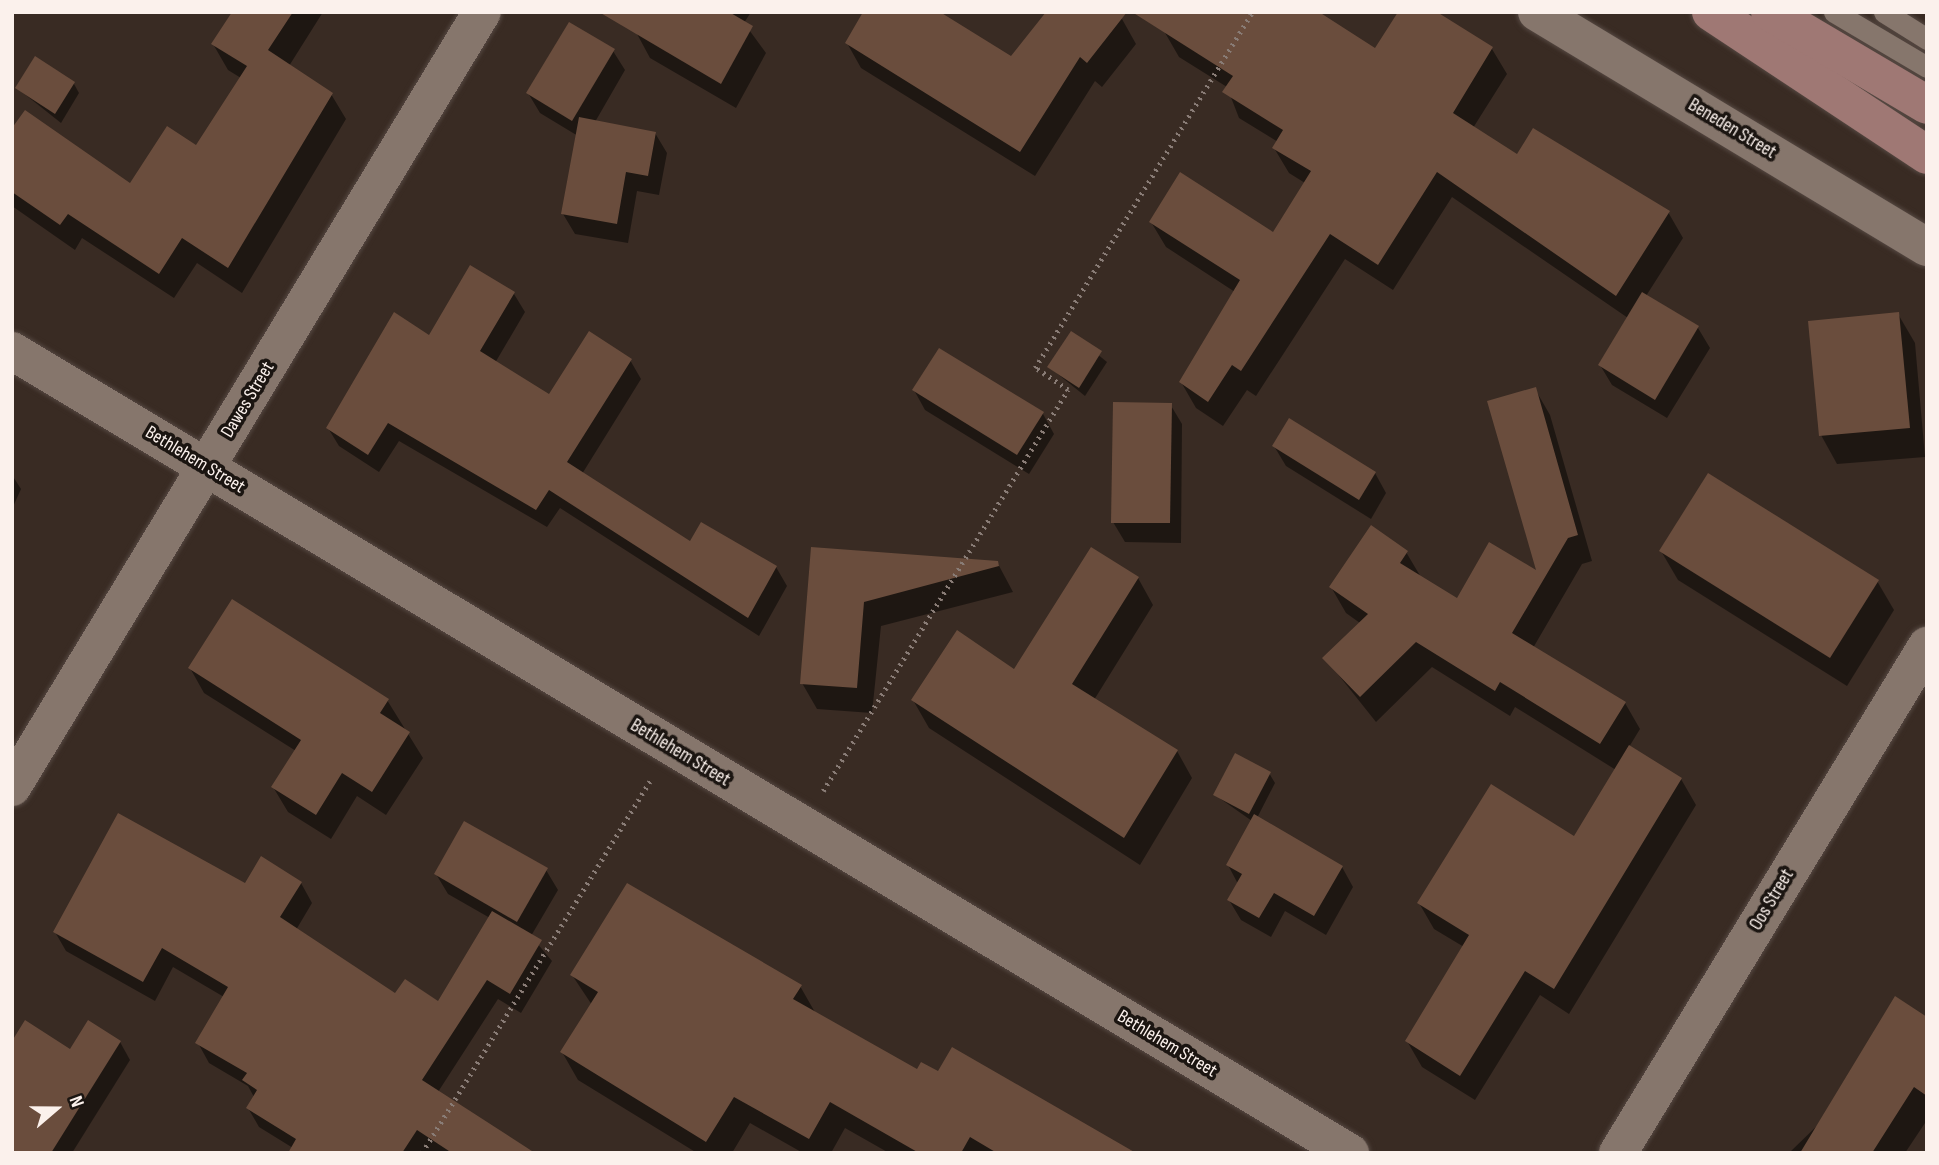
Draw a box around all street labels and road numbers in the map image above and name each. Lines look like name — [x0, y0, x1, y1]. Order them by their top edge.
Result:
street label: Beneden Street — [1684, 94, 1780, 164]
street label: Dawes Street — [216, 358, 280, 442]
street label: Bethlehem Street — [141, 421, 249, 499]
street label: Bethlehem Street — [626, 714, 734, 792]
street label: Oos Street — [1745, 865, 1799, 935]
street label: Bethlehem Street — [1113, 1005, 1221, 1083]

